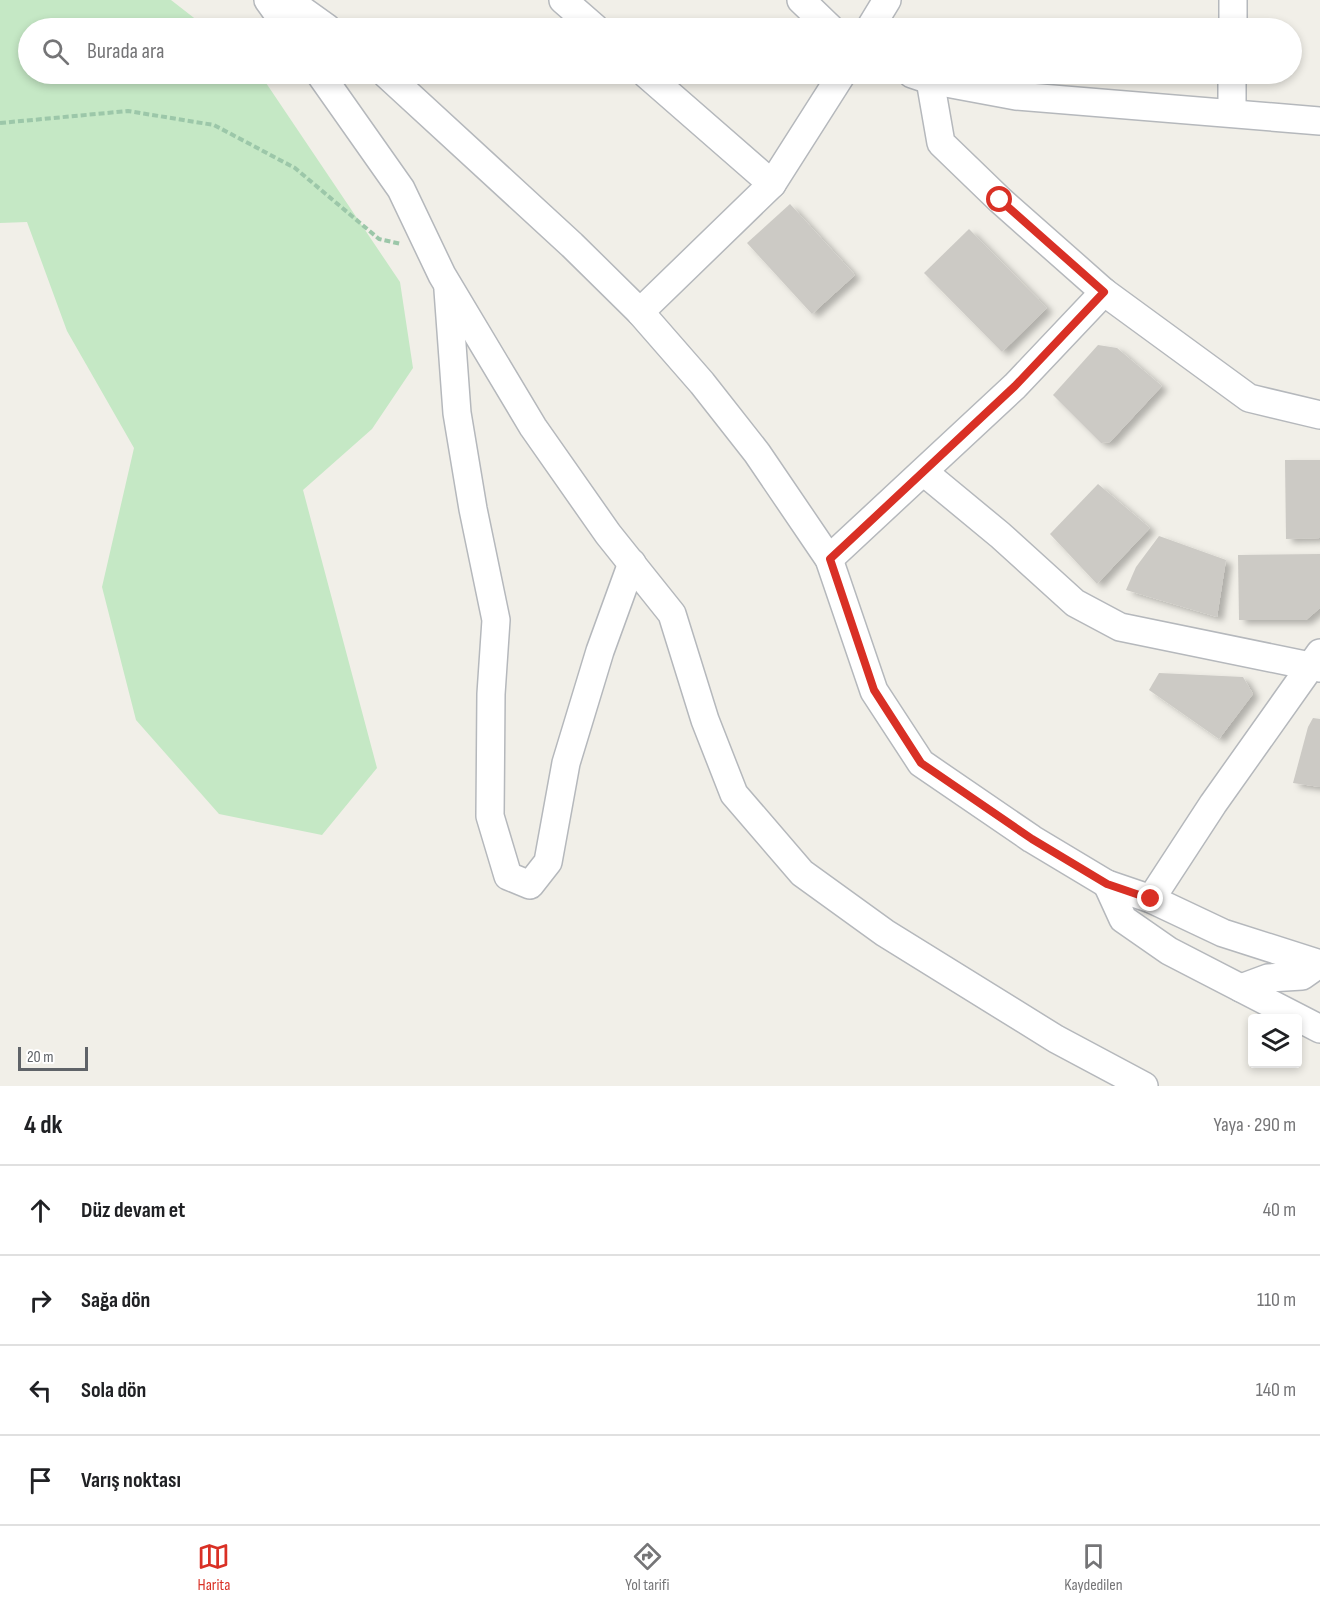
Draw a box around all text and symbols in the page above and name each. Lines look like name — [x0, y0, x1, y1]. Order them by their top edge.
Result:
search box — [18, 18, 1302, 84]
icon: search — [39, 35, 72, 68]
text: Burada ara — [87, 38, 164, 65]
route start — [986, 186, 1012, 212]
route end — [1137, 885, 1163, 911]
map controls — [1248, 1014, 1302, 1068]
button: layers — [1248, 1014, 1302, 1068]
scale bar — [18, 1044, 88, 1072]
text: 20 m — [27, 1048, 54, 1067]
text: 4 dk — [24, 1110, 62, 1141]
text: Yaya · 290 m — [1213, 1113, 1296, 1137]
icon: ahead — [24, 1194, 57, 1227]
text: Düz devam et — [81, 1197, 185, 1224]
text: 40 m — [1263, 1198, 1296, 1222]
icon: right — [24, 1284, 57, 1317]
text: Sağa dön — [81, 1287, 150, 1314]
text: 110 m — [1257, 1288, 1296, 1312]
icon: left — [24, 1374, 57, 1407]
text: Sola dön — [81, 1377, 146, 1404]
text: 140 m — [1256, 1378, 1296, 1402]
icon: arrive — [24, 1464, 57, 1497]
text: Varış noktası — [81, 1467, 181, 1494]
tab: Harita — [197, 1540, 230, 1595]
tab: Yol tarifi — [625, 1540, 669, 1595]
tab: Kaydedilen — [1064, 1540, 1123, 1595]

